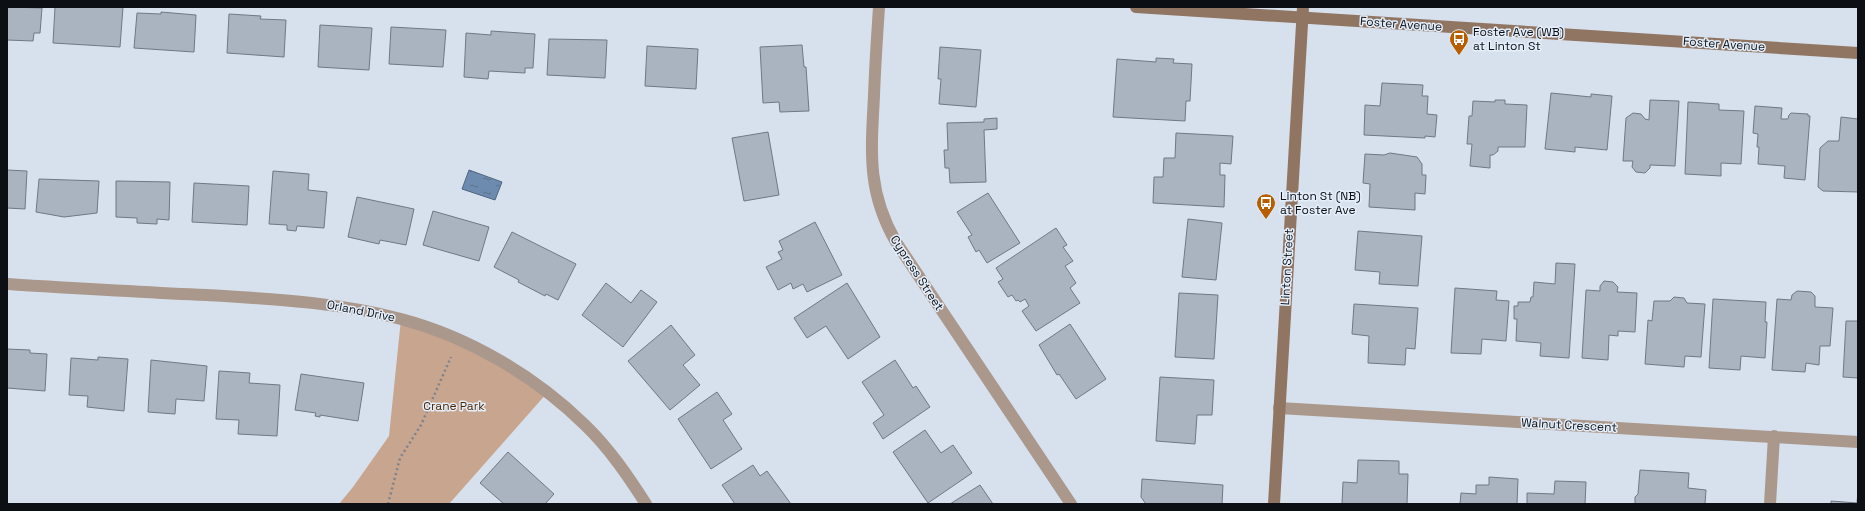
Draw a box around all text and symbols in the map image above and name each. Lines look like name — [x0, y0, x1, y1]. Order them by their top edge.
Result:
street label: Foster Avenue — [1359, 13, 1443, 35]
place label: Foster Ave (WB) at Linton St — [1473, 24, 1564, 54]
bus stop icon: Foster Ave (WB) at Linton St — [1448, 28, 1470, 56]
street label: Foster Avenue — [1682, 33, 1766, 55]
place label: Linton St (NB) at Foster Ave — [1280, 188, 1361, 218]
bus stop icon: Linton St (NB) at Foster Ave — [1255, 192, 1277, 220]
street label: Linton Street — [1277, 228, 1297, 306]
street label: Cypress Street — [887, 232, 947, 314]
street label: Orland Drive — [325, 297, 397, 325]
park label: Crane Park — [423, 398, 485, 414]
street label: Walnut Crescent — [1521, 415, 1617, 435]

